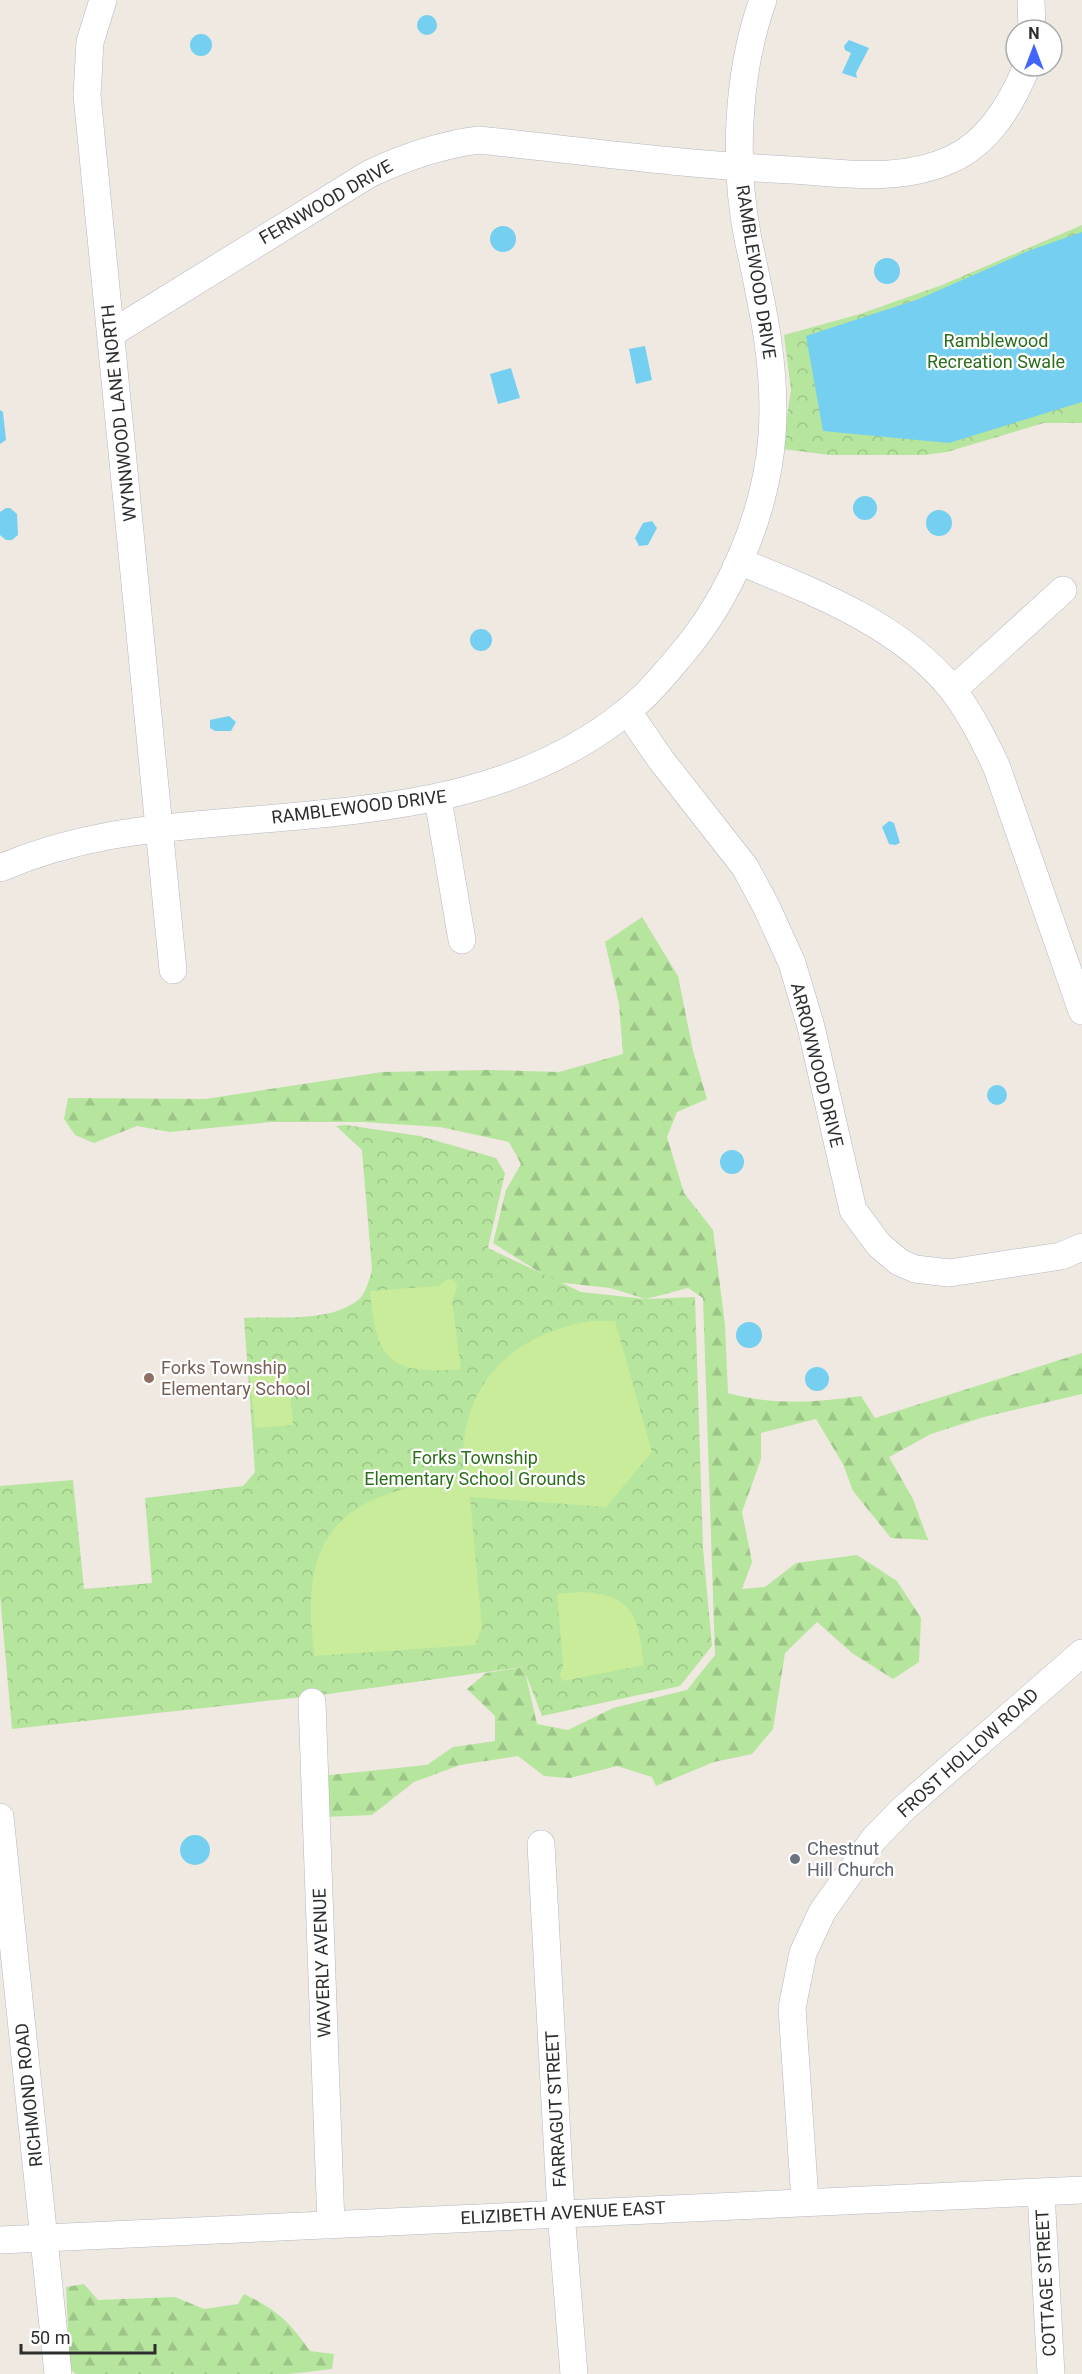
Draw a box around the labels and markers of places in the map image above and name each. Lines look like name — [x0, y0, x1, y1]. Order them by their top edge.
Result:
place label: Forks Township Elementary School — [161, 1357, 310, 1399]
marker: Forks Township Elementary School — [142, 1371, 156, 1385]
place label: Chestnut Hill Church — [807, 1838, 894, 1880]
marker: Chestnut Hill Church — [788, 1852, 802, 1866]

